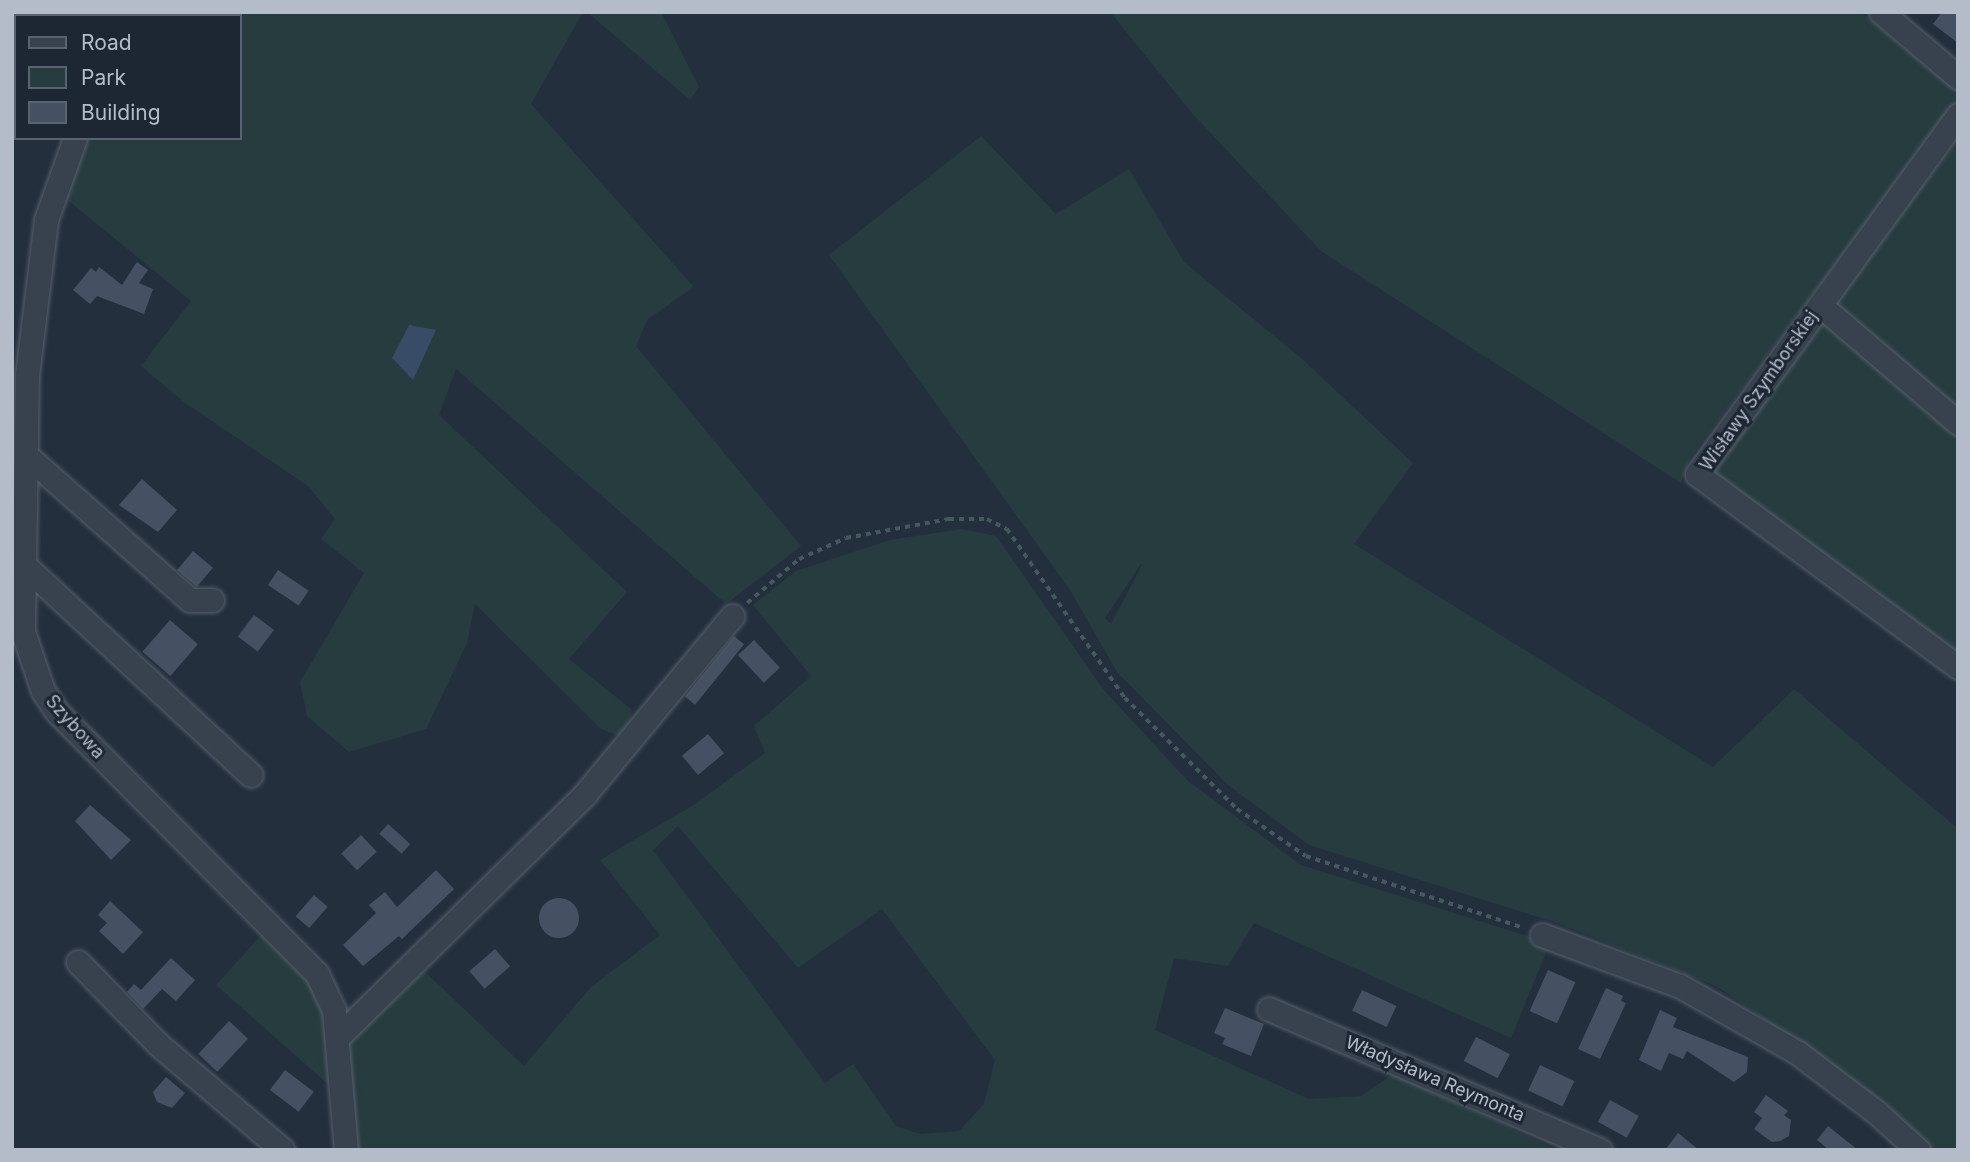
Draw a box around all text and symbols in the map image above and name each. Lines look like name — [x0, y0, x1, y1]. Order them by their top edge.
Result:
legend — [14, 14, 242, 140]
text: Road — [81, 30, 132, 55]
text: Park — [81, 65, 126, 90]
text: Building — [81, 100, 161, 125]
street label: Wisławy Szymborskiej — [1696, 307, 1822, 475]
street label: Szybowa — [41, 691, 109, 763]
street label: Władysława Reymonta — [1342, 1032, 1528, 1126]

